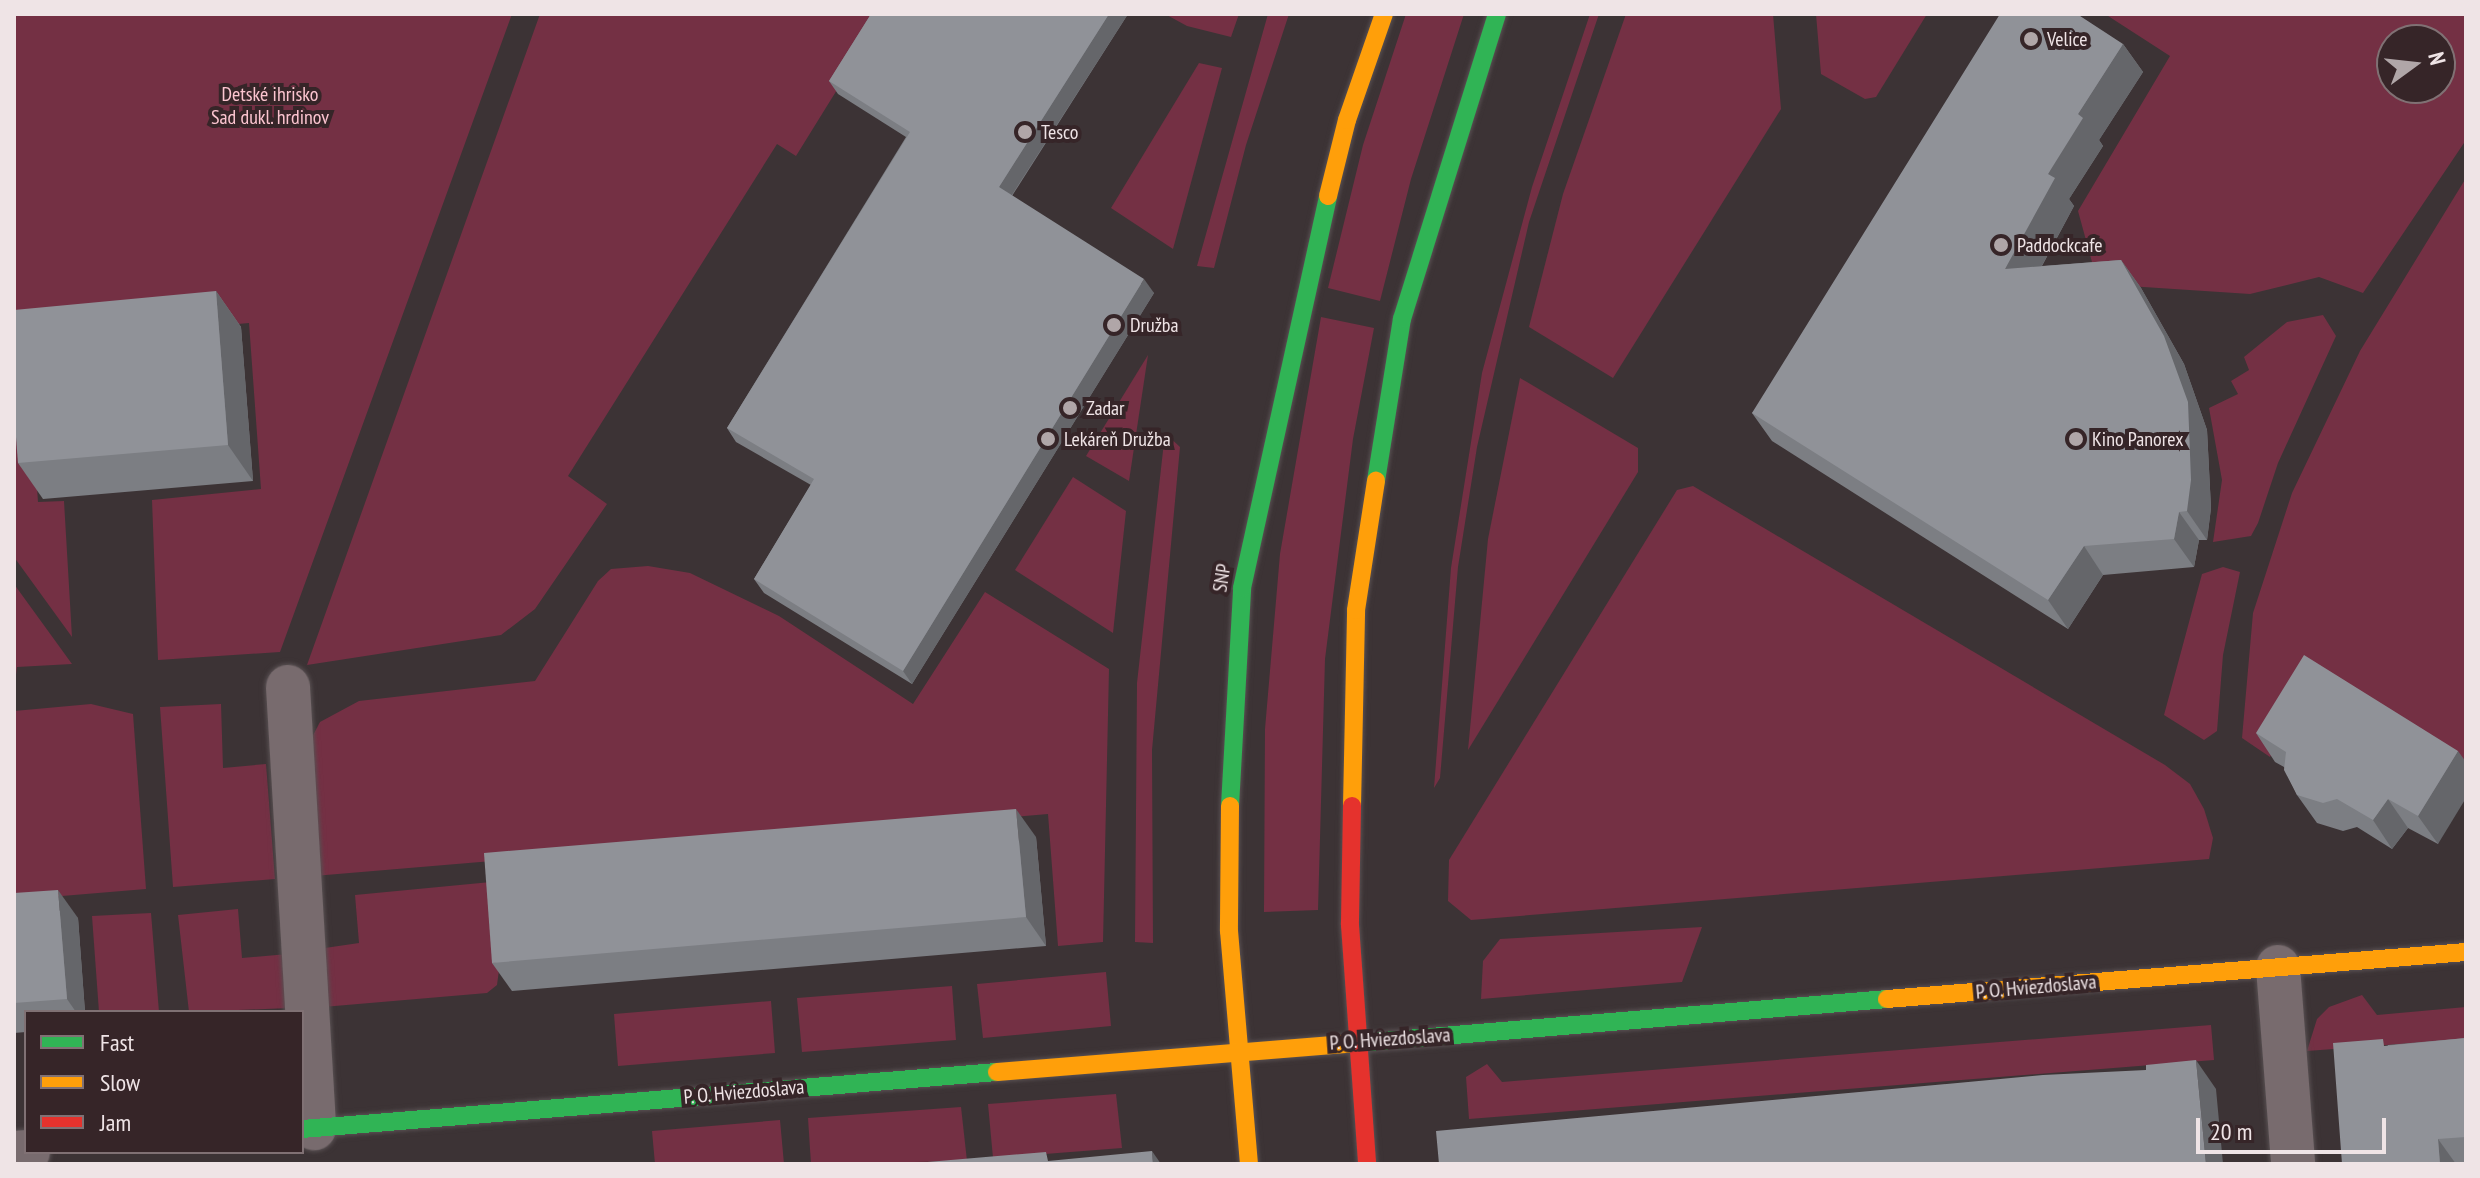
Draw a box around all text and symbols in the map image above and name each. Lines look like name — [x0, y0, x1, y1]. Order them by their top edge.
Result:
north arrow — [2376, 24, 2456, 104]
place label: Velice — [2047, 27, 2088, 51]
marker: Velice — [2022, 30, 2040, 48]
text: N — [2422, 49, 2452, 68]
park label: Detské ihrisko Sad dukl. hrdinov — [210, 82, 330, 129]
place label: Tesco — [1041, 120, 1078, 144]
marker: Tesco — [1016, 123, 1034, 141]
place label: Paddockcafe — [2017, 233, 2102, 257]
marker: Paddockcafe — [1992, 236, 2010, 254]
place label: Družba — [1130, 313, 1179, 337]
marker: Družba — [1105, 316, 1123, 334]
place label: Zadar — [1086, 396, 1125, 420]
marker: Zadar — [1061, 399, 1079, 417]
place label: Lekáreň Družba — [1064, 427, 1171, 451]
place label: Kino Panorex — [2092, 427, 2183, 451]
marker: Lekáreň Družba — [1039, 430, 1057, 448]
marker: Kino Panorex — [2067, 430, 2085, 448]
street label: SNP — [1208, 562, 1236, 594]
street label: P. O. Hviezdoslava — [1973, 970, 2099, 1004]
legend — [24, 1010, 304, 1154]
street label: P. O. Hviezdoslava — [1328, 1023, 1452, 1055]
text: Fast — [100, 1027, 134, 1058]
text: Slow — [100, 1067, 140, 1098]
street label: P. O. Hviezdoslava — [681, 1075, 807, 1109]
scale bar — [2200, 1102, 2390, 1152]
text: Jam — [100, 1107, 131, 1138]
text: 20 m — [2210, 1116, 2252, 1147]

